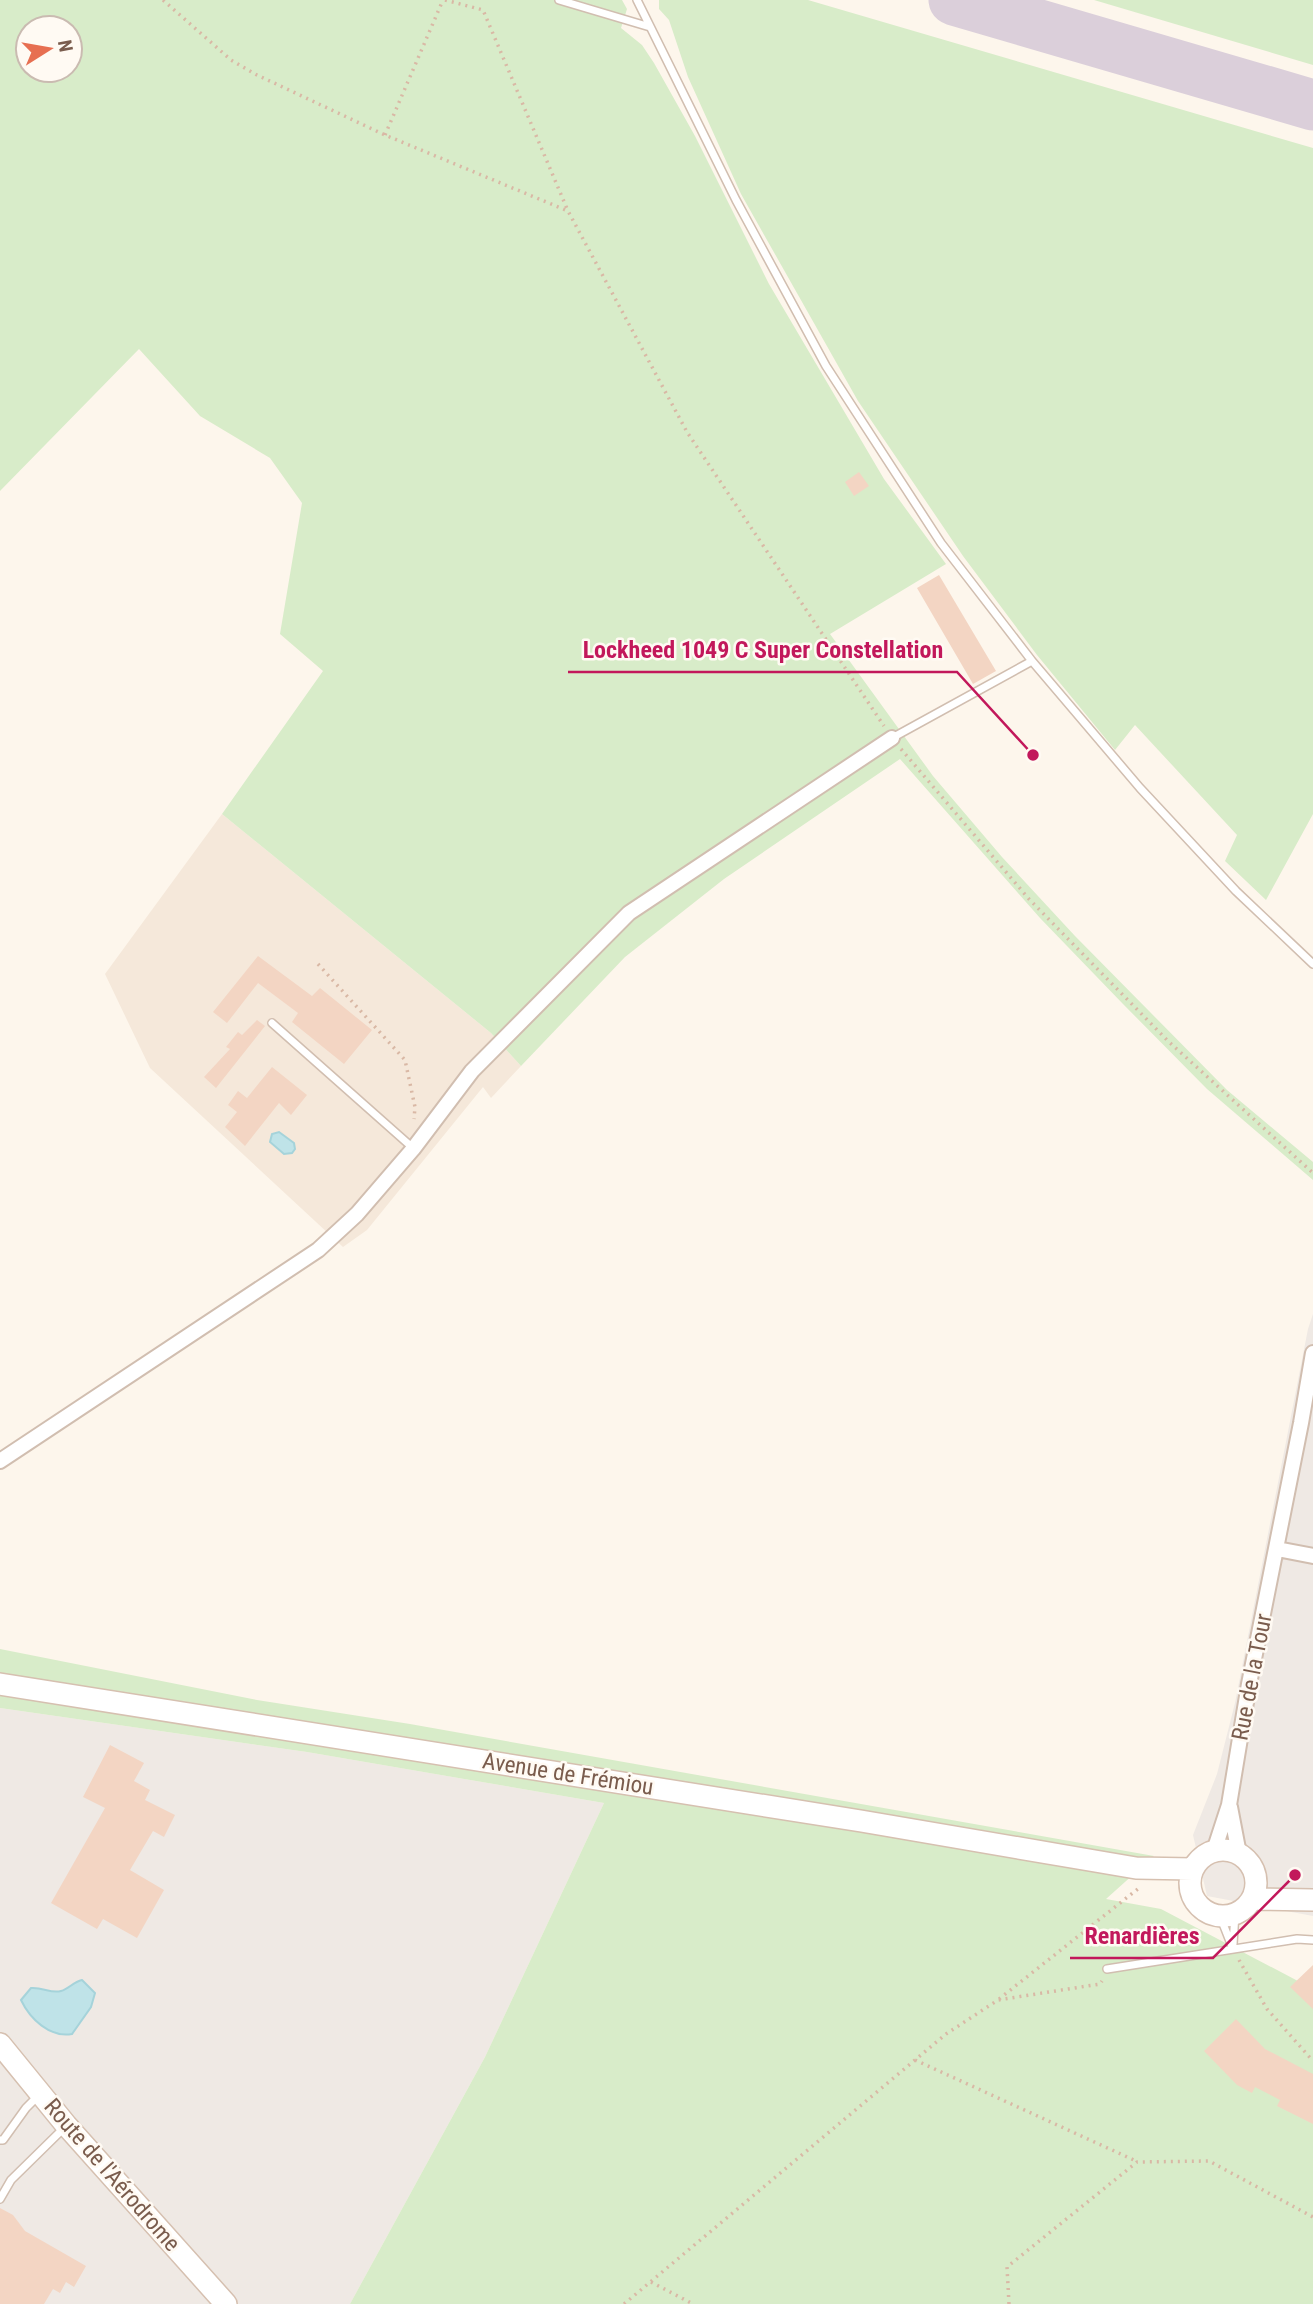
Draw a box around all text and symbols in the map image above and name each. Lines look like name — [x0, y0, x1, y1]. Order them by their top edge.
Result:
north arrow — [14, 14, 84, 84]
text: N — [53, 38, 78, 54]
callout: Lockheed 1049 C Super Constellation — [568, 627, 957, 672]
text: Lockheed 1049 C Super Constellation — [583, 636, 943, 664]
street label: Rue de la Tour — [1226, 1611, 1278, 1743]
street label: Avenue de Frémiou — [481, 1747, 655, 1801]
callout: Renardières — [1070, 1913, 1213, 1958]
text: Renardières — [1084, 1922, 1200, 1950]
street label: Route de l'Aérodrome — [38, 2093, 186, 2257]

